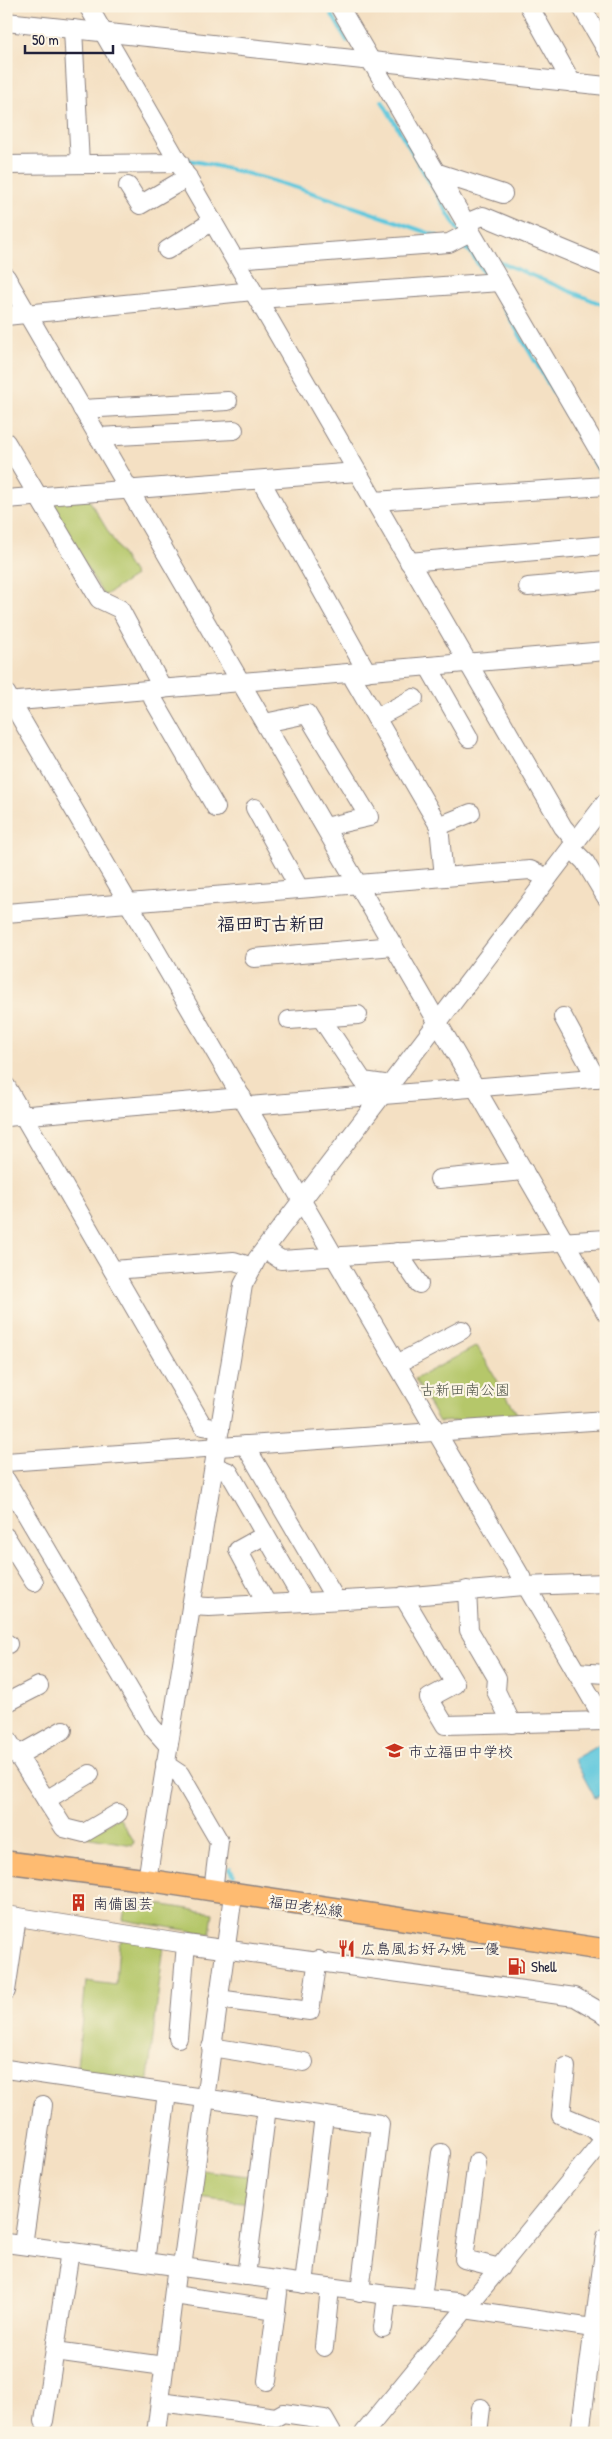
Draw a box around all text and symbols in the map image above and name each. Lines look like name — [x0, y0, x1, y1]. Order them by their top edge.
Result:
scale bar — [25, 22, 112, 54]
text: 50 m — [32, 29, 59, 50]
district label: 福田町古新田 — [217, 911, 325, 936]
park label: 古新田南公園 — [420, 1379, 510, 1400]
school or university icon: 市立福田中学校 — [384, 1741, 404, 1761]
place label: 市立福田中学校 — [408, 1741, 513, 1762]
street label: 福田老松線 — [267, 1890, 345, 1922]
building icon: 南備園芸 — [69, 1893, 89, 1913]
place label: 南備園芸 — [93, 1893, 153, 1914]
restaurant icon: 広島風お好み焼 一優 — [337, 1938, 357, 1958]
place label: 広島風お好み焼 一優 — [361, 1938, 499, 1959]
fuel station icon: Shell — [507, 1956, 527, 1976]
place label: Shell — [531, 1956, 557, 1977]

